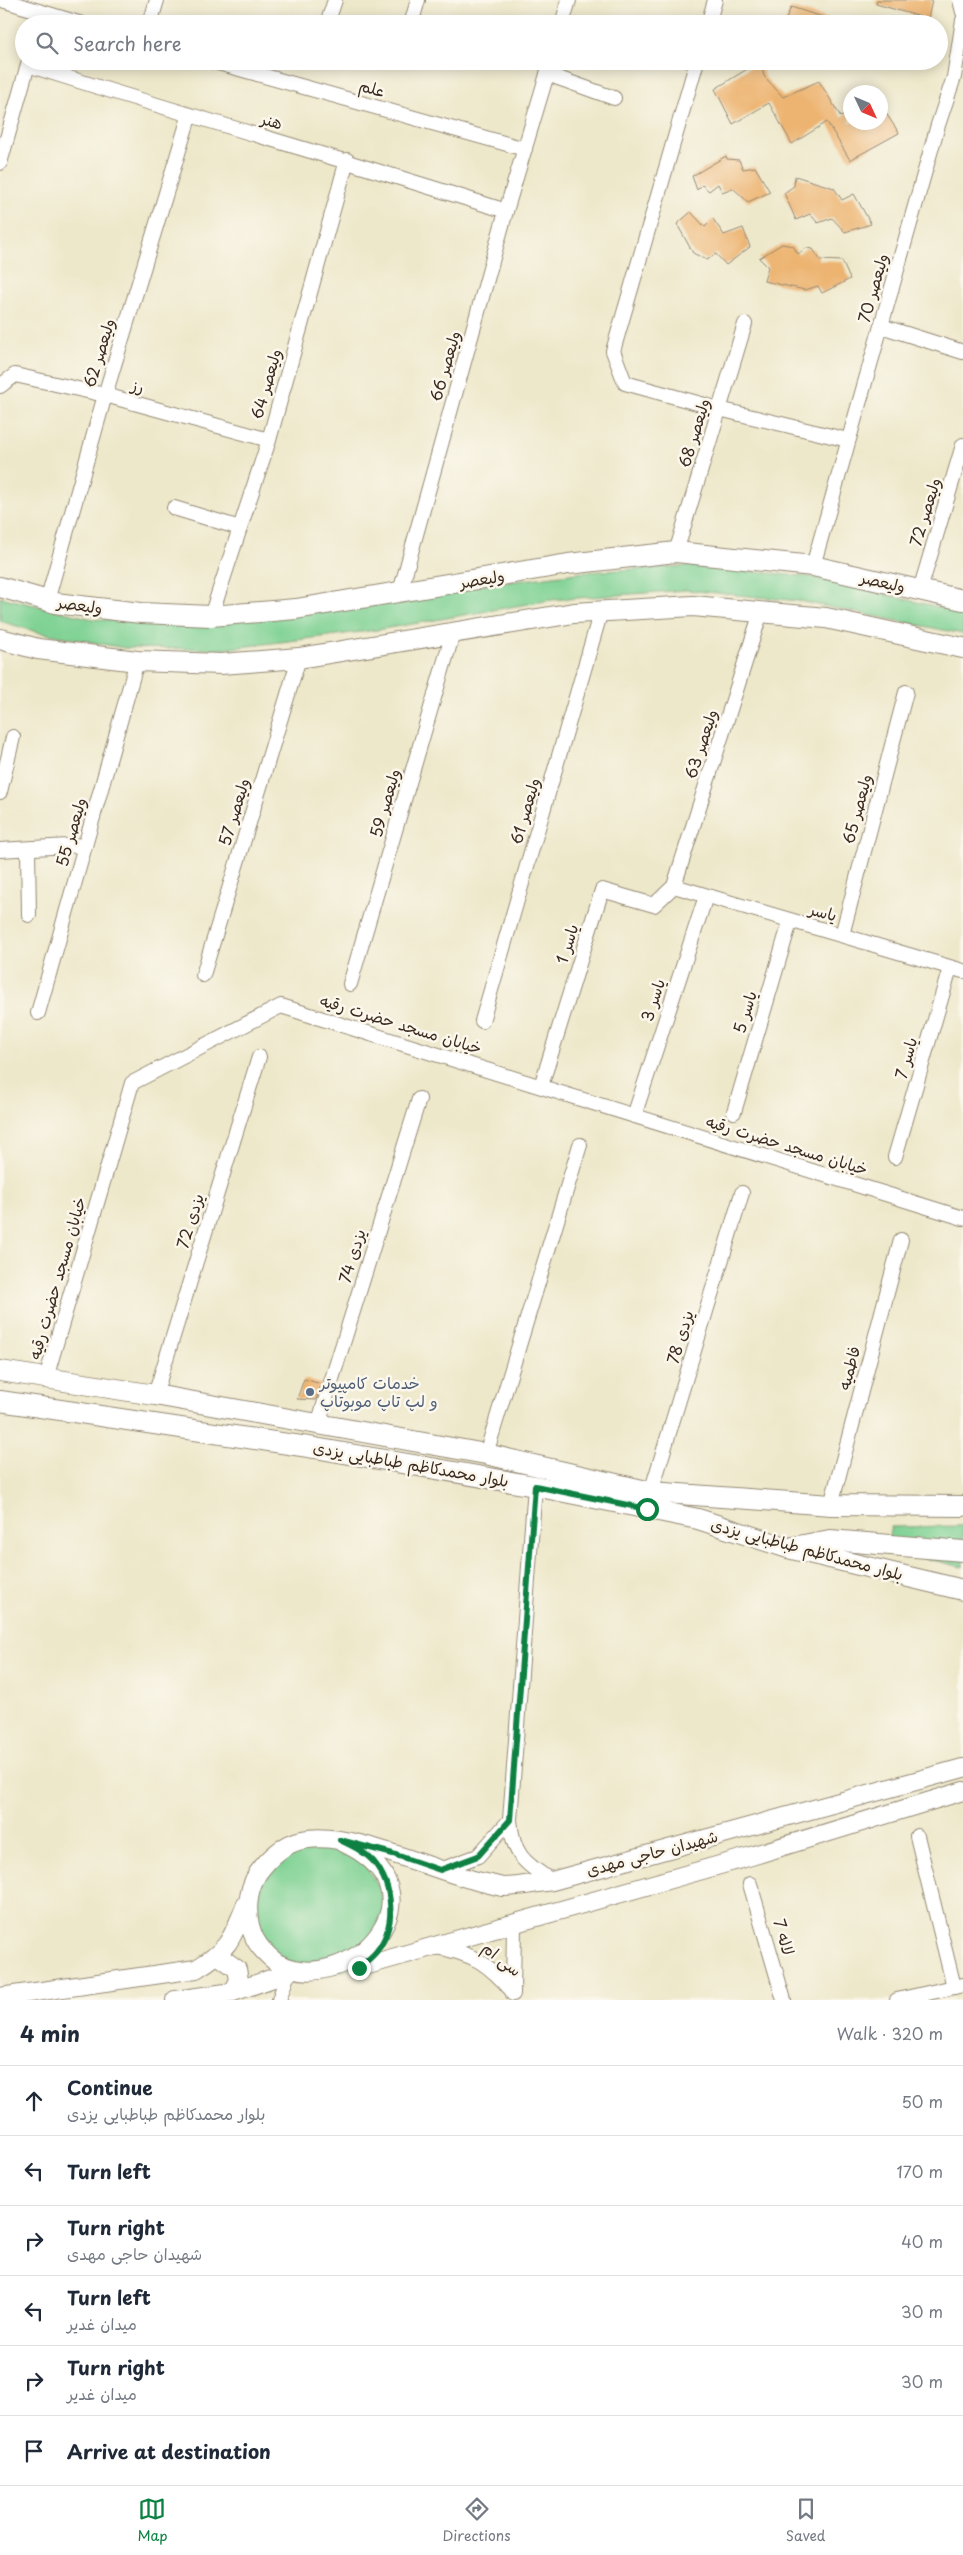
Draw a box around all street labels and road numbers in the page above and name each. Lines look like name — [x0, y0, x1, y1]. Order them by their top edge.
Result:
street label: علم — [356, 72, 388, 104]
street label: هنر — [257, 105, 285, 134]
street label: ولیعصر 70 — [851, 250, 893, 325]
street label: ولیعصر 62 — [76, 315, 120, 390]
street label: ولیعصر 66 — [423, 328, 466, 404]
street label: ولیعصر 64 — [244, 346, 287, 422]
street label: رز — [127, 371, 147, 398]
street label: ولیعصر 68 — [671, 395, 715, 470]
street label: ولیعصر 72 — [902, 475, 946, 549]
street label: ولیعصر — [456, 563, 506, 594]
street label: ولیعصر — [857, 564, 908, 598]
street label: ولیعصر — [54, 589, 104, 619]
street label: ولیعصر 63 — [678, 706, 723, 782]
street label: ولیعصر 59 — [363, 766, 405, 840]
street label: ولیعصر 65 — [835, 771, 877, 846]
street label: ولیعصر 57 — [211, 775, 255, 848]
street label: ولیعصر 61 — [503, 775, 545, 847]
street label: ولیعصر 55 — [49, 794, 91, 869]
street label: یاسر — [805, 895, 840, 926]
street label: یاسر 1 — [549, 921, 583, 967]
street label: یاسر 3 — [634, 975, 670, 1024]
street label: خیابان مسجد حضرت رقیه — [317, 987, 485, 1059]
street label: یاسر 5 — [726, 987, 762, 1036]
street label: یاسر 7 — [888, 1034, 922, 1081]
street label: خیابان مسجد حضرت رقیه — [703, 1108, 871, 1180]
street label: یزدی 72 — [169, 1190, 209, 1251]
street label: خیابان مسجد حضرت رقیه — [21, 1194, 91, 1362]
street label: یزدی 74 — [331, 1226, 371, 1286]
street label: یزدی 78 — [660, 1307, 699, 1367]
street label: فاطمیه — [831, 1343, 865, 1392]
street label: بلوار محمدکاظم طباطبایی یزدی — [311, 1434, 511, 1494]
street label: بلوار محمدکاظم طباطبایی یزدی — [708, 1511, 906, 1587]
street label: شهیدان حاجی مهدی — [583, 1823, 720, 1881]
street label: لاله 7 — [768, 1916, 802, 1958]
street label: سی ام — [477, 1935, 527, 1983]

